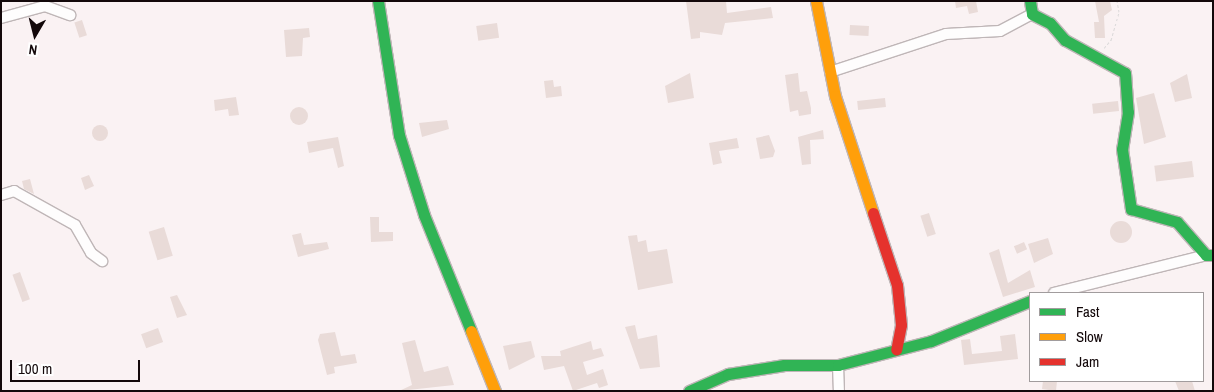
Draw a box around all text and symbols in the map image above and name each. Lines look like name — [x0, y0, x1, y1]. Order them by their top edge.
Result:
north arrow — [10, 10, 60, 60]
text: N — [28, 40, 38, 59]
legend — [1029, 292, 1204, 382]
text: Fast — [1076, 301, 1099, 322]
text: Slow — [1076, 326, 1103, 347]
scale bar — [12, 350, 142, 382]
text: Jam — [1076, 351, 1099, 372]
text: 100 m — [18, 358, 52, 379]

